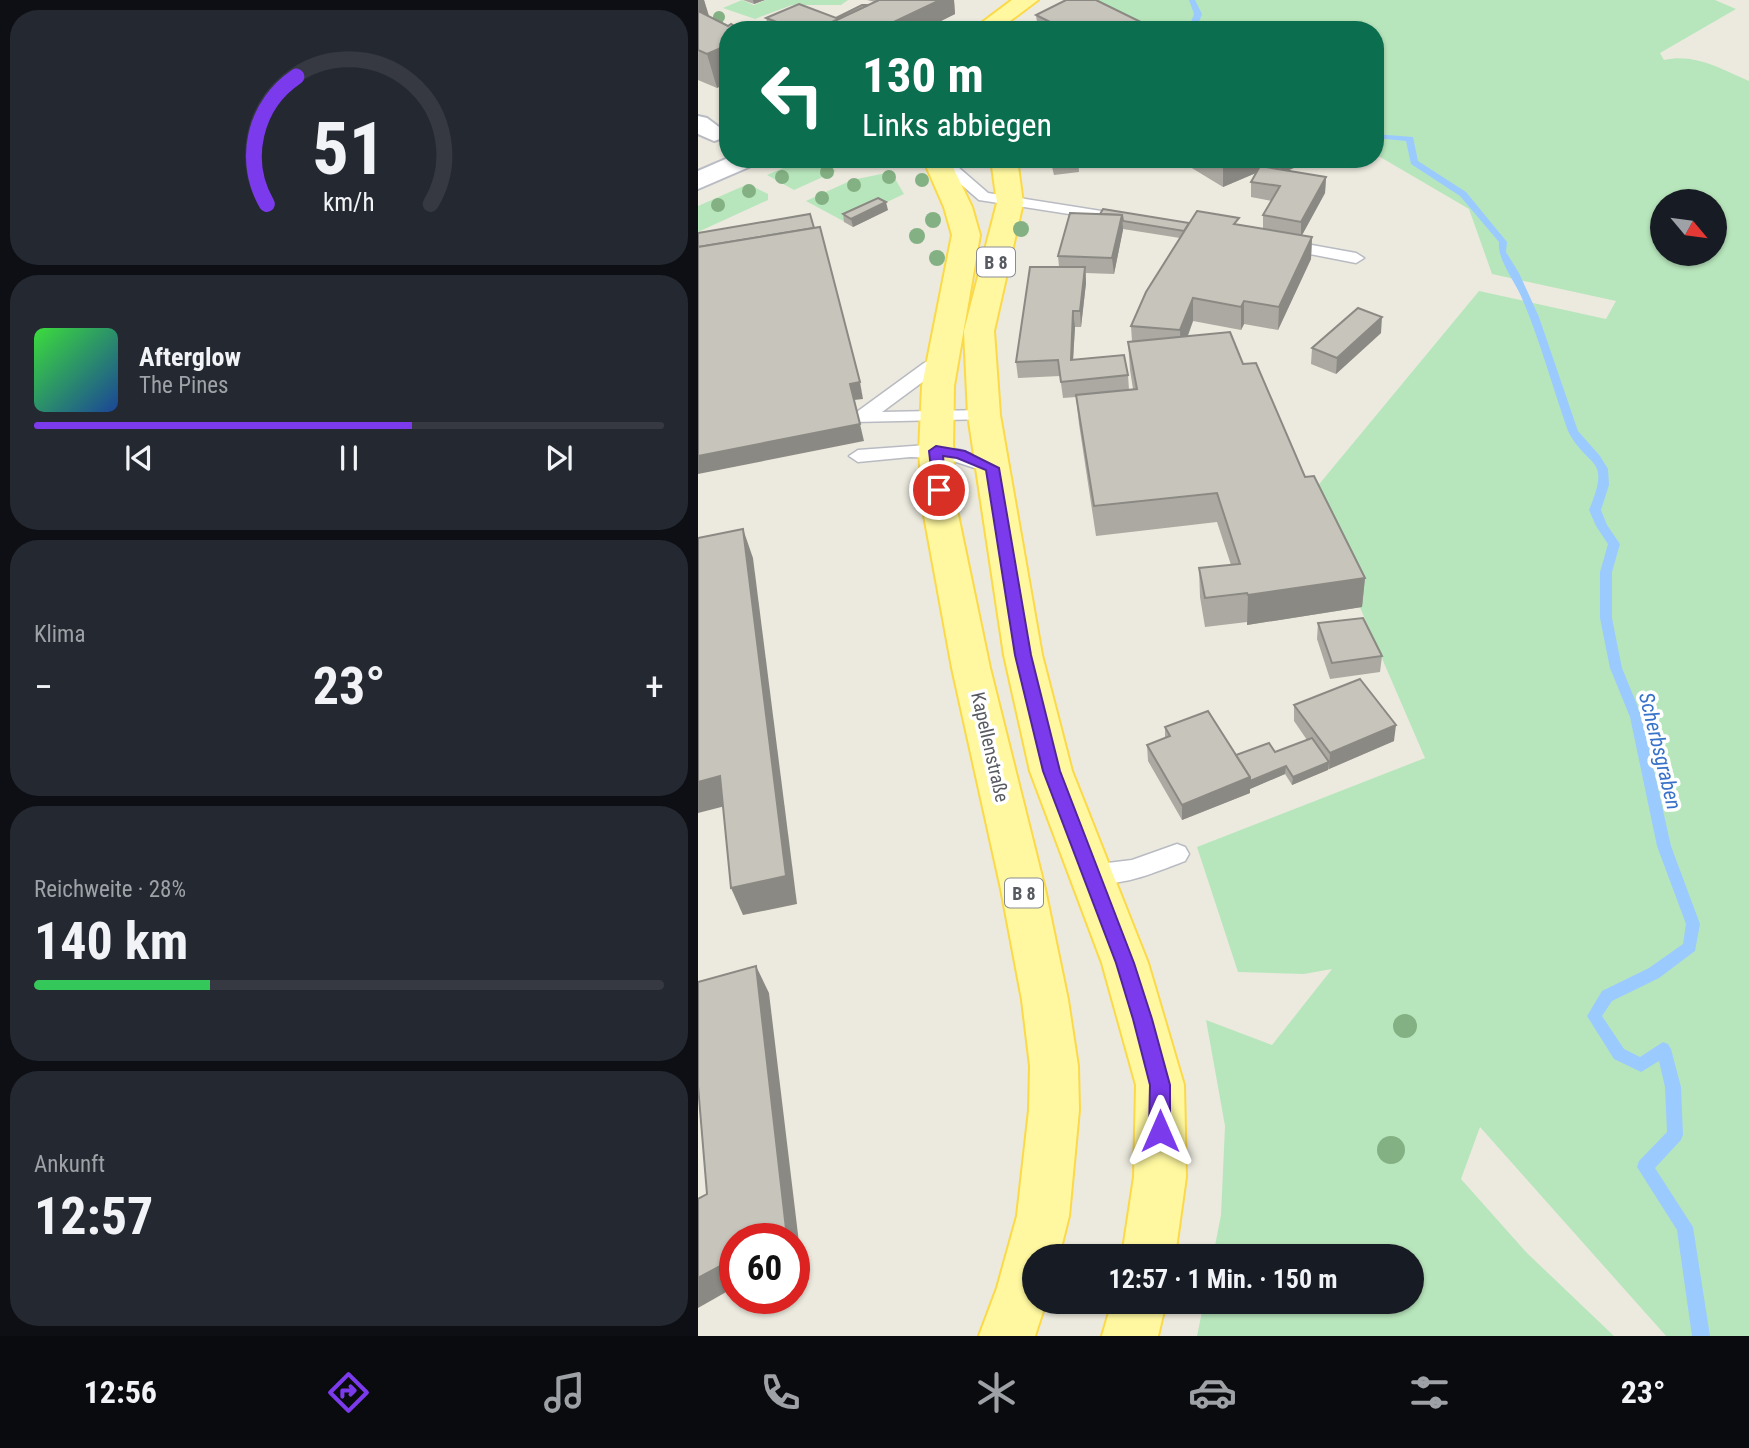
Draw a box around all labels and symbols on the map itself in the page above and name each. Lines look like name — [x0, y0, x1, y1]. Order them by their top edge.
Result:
north arrow — [1650, 189, 1727, 266]
road number: B 8 — [977, 248, 1015, 276]
pin — [909, 460, 969, 520]
street label: Kapellenstraße — [966, 690, 1014, 804]
water label: Scherbsgraben — [1634, 690, 1686, 812]
road number: B 8 — [1005, 878, 1043, 908]
position arrow — [1123, 1094, 1197, 1168]
speed limit sign: 60 — [719, 1223, 810, 1314]

